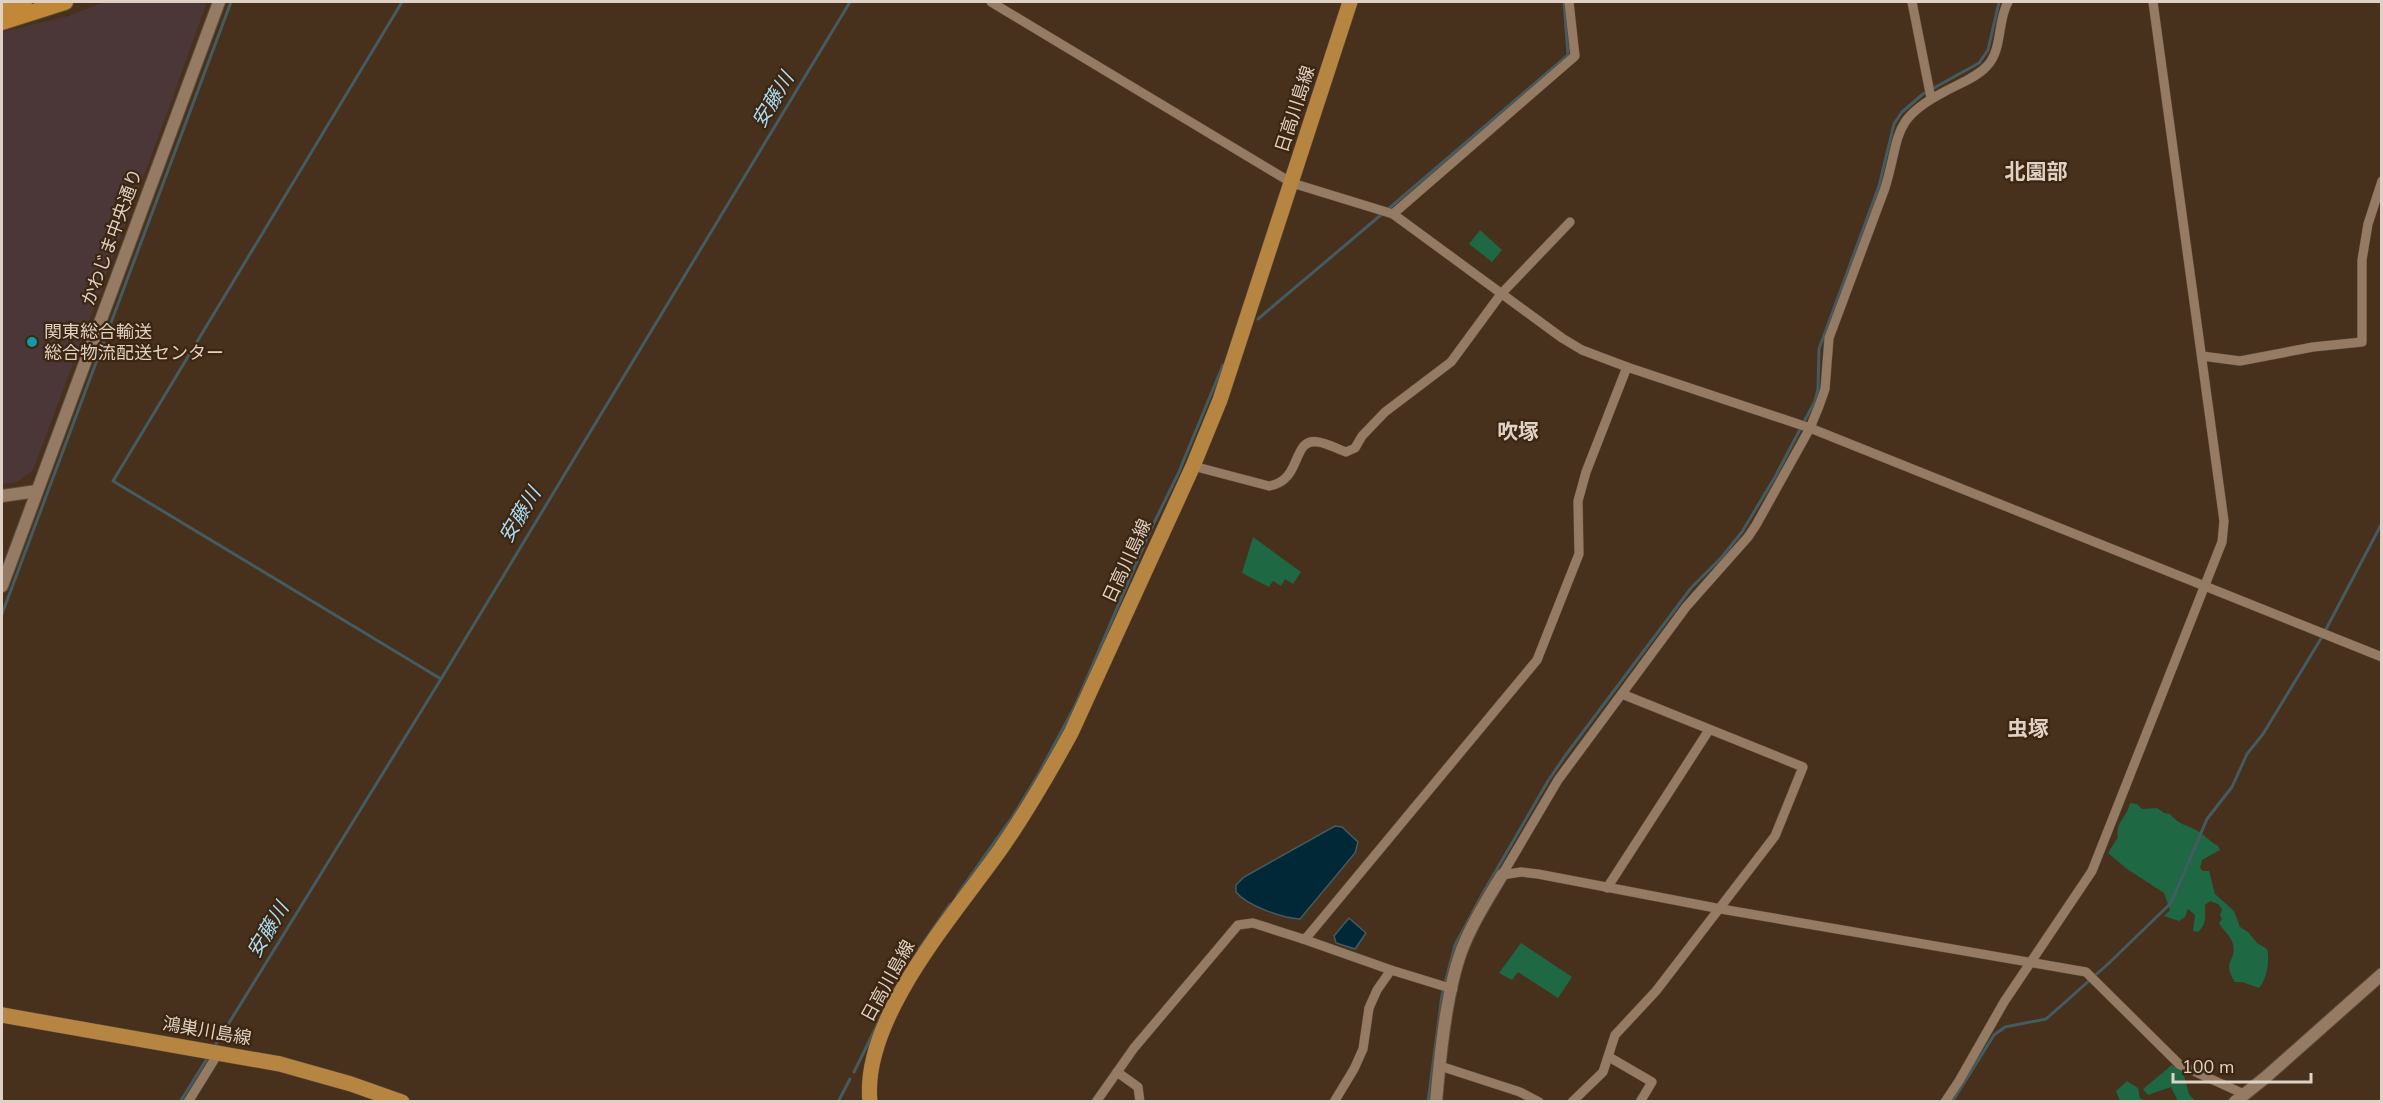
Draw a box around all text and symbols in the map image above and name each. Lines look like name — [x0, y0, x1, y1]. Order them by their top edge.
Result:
street label: 日高川島線 — [1270, 62, 1320, 156]
water label: 安藤川 — [746, 66, 801, 133]
district label: 北園部 — [2005, 158, 2068, 186]
street label: かわじま中央通り — [76, 165, 148, 309]
place label: 関東総合輸送 総合物流配送センター — [44, 320, 224, 365]
marker: 関東総合輸送 総合物流配送センター — [25, 335, 39, 349]
district label: 吹塚 — [1497, 418, 1539, 446]
water label: 安藤川 — [493, 481, 548, 548]
street label: 日高川島線 — [1097, 515, 1157, 607]
district label: 虫塚 — [2007, 715, 2049, 743]
water label: 安藤川 — [241, 896, 296, 963]
street label: 日高川島線 — [856, 936, 920, 1026]
street label: 鴻巣川島線 — [161, 1011, 253, 1051]
scale bar — [2173, 1046, 2311, 1084]
text: 100 m — [2182, 1055, 2234, 1079]

